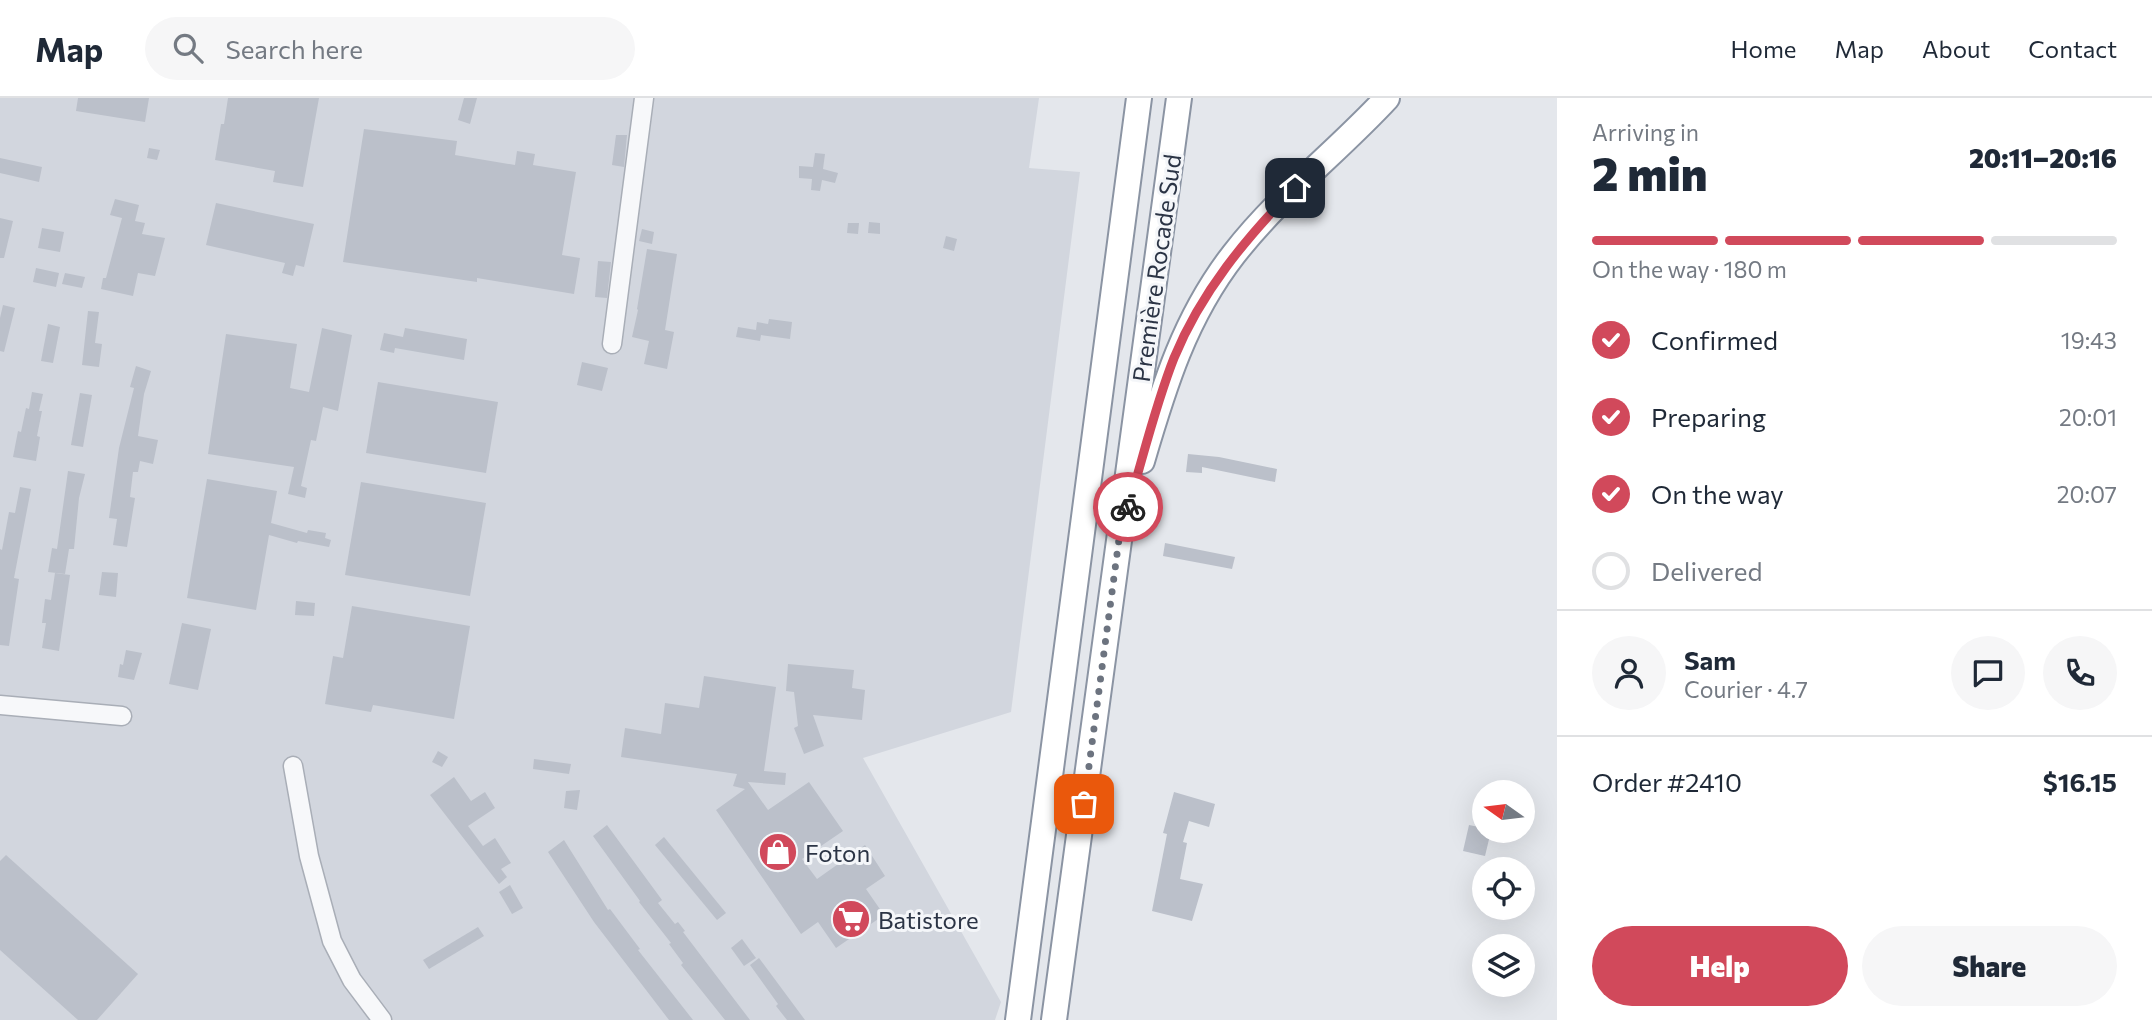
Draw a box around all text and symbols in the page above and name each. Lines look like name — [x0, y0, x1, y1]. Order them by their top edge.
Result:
search box — [145, 17, 635, 80]
text: Map — [35, 28, 103, 69]
icon: search — [169, 29, 207, 67]
text: Search here — [225, 33, 363, 64]
text: Home — [1731, 34, 1797, 63]
text: Map — [1835, 34, 1884, 63]
text: About — [1922, 34, 1990, 63]
text: Contact — [2028, 34, 2117, 63]
text: Arriving in — [1592, 118, 1699, 146]
text: 20:11–20:16 — [1969, 142, 2117, 173]
text: 2 min — [1592, 144, 1708, 200]
street label: Première Rocade Sud — [1126, 152, 1186, 384]
pin — [1265, 158, 1325, 218]
icon: home — [1276, 169, 1314, 207]
text: On the way · 180 m — [1592, 255, 1787, 283]
icon: check — [1592, 321, 1630, 359]
text: Confirmed — [1651, 324, 1778, 355]
text: 19:43 — [2061, 326, 2117, 354]
icon: check — [1592, 398, 1630, 436]
text: Preparing — [1651, 401, 1766, 432]
text: 20:01 — [2059, 403, 2117, 431]
courier — [1093, 472, 1163, 542]
icon: check — [1592, 475, 1630, 513]
text: On the way — [1651, 478, 1784, 509]
text: 20:07 — [2057, 480, 2117, 508]
icon: bike — [1109, 488, 1147, 526]
text: Delivered — [1651, 555, 1762, 586]
button: person — [1592, 636, 1666, 710]
button: chat — [1951, 636, 2025, 710]
button: phone — [2043, 636, 2117, 710]
text: Sam — [1684, 644, 1736, 675]
text: Courier · 4.7 — [1684, 675, 1808, 703]
text: Order #2410 — [1592, 766, 1742, 797]
text: $16.15 — [2043, 766, 2117, 797]
pin — [1054, 774, 1114, 834]
north arrow — [1472, 780, 1535, 844]
map controls — [1472, 780, 1535, 997]
icon: bag — [1065, 785, 1103, 823]
shop icon: Foton — [757, 831, 799, 873]
place label: Foton — [805, 838, 870, 867]
button: locate — [1472, 857, 1535, 920]
supermarket icon: Batistore — [830, 898, 872, 940]
place label: Batistore — [878, 905, 979, 934]
button: Help — [1592, 926, 1848, 1006]
button: Share — [1862, 926, 2117, 1006]
button: layers — [1472, 934, 1535, 997]

